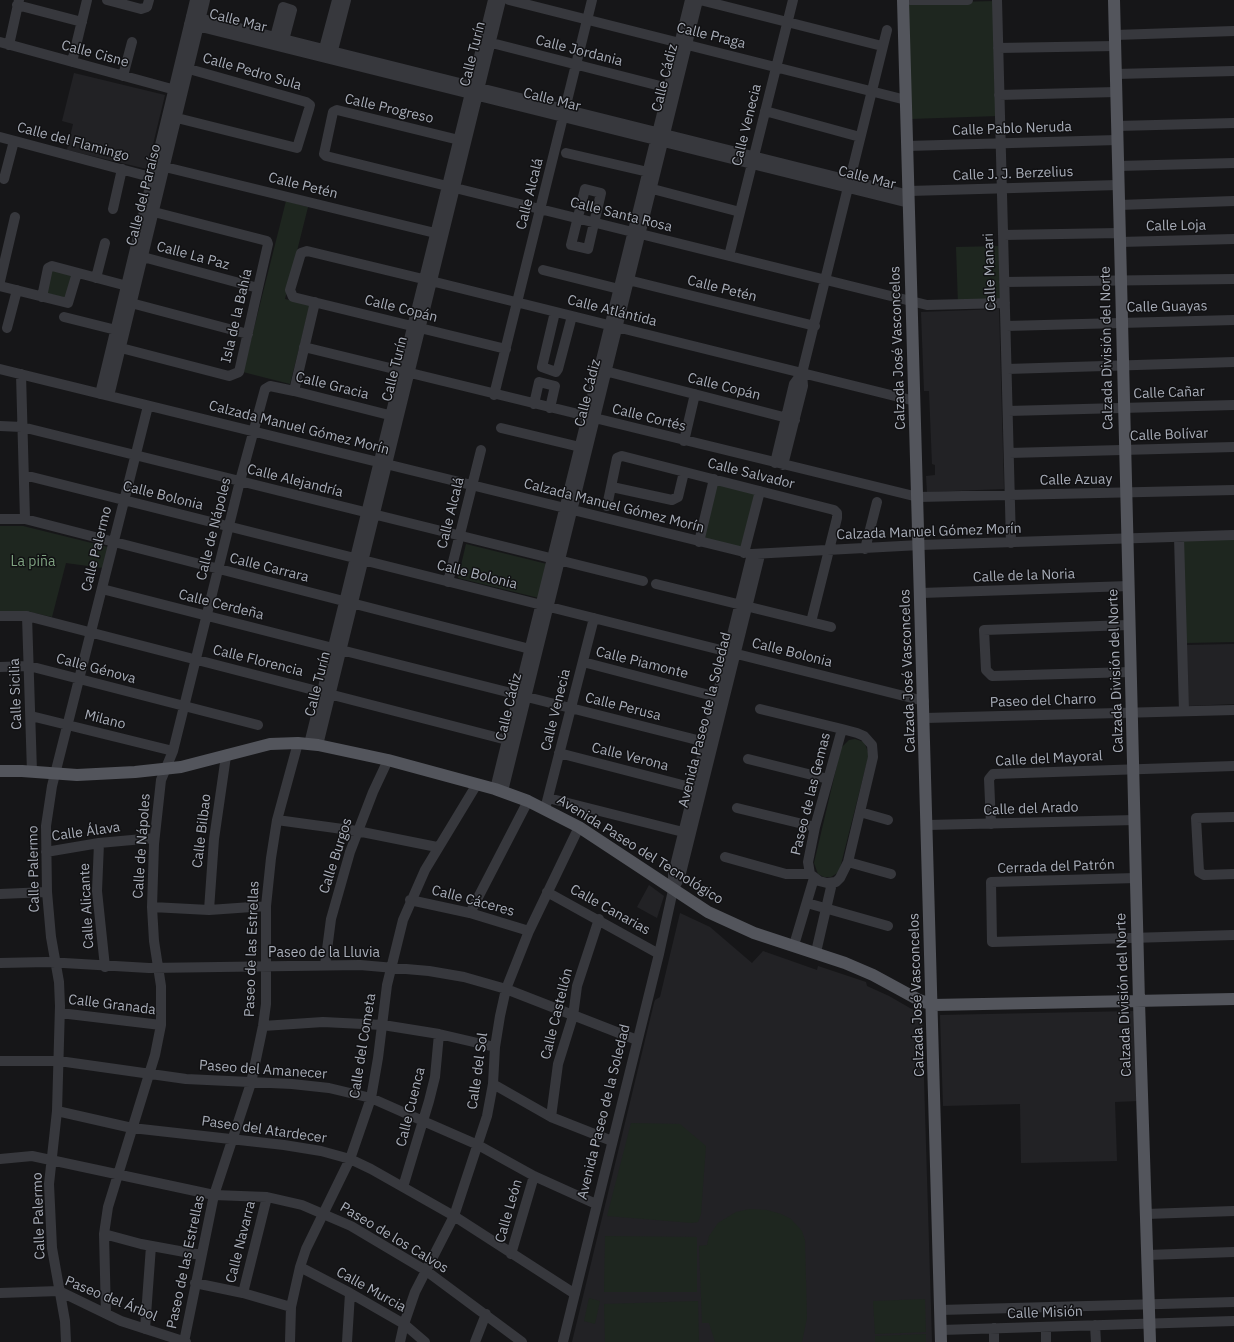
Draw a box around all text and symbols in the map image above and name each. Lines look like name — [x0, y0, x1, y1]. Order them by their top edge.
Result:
street label: Calle Mar — [207, 6, 269, 36]
street label: Calle Praga — [675, 19, 747, 53]
street label: Calle Turín — [457, 20, 489, 88]
street label: Calle Jordania — [534, 32, 624, 70]
street label: Calle Cisne — [59, 37, 131, 71]
street label: Calle Cádiz — [649, 42, 681, 114]
street label: Calle Pedro Sula — [201, 50, 303, 94]
street label: Calle Venecia — [729, 82, 765, 168]
street label: Calle Mar — [521, 85, 583, 115]
street label: Calle Progreso — [343, 91, 435, 127]
street label: Calle del Flamingo — [15, 119, 131, 165]
street label: Calle Pablo Neruda — [952, 119, 1072, 139]
street label: Calle del Paraíso — [123, 142, 165, 248]
street label: Calle Alcalá — [513, 156, 547, 232]
street label: Calle Mar — [836, 163, 898, 193]
street label: Calle J. J. Berzelius — [952, 163, 1074, 185]
street label: Calle Petén — [266, 169, 340, 203]
street label: Calle Santa Rosa — [568, 194, 674, 236]
street label: Calle Loja — [1146, 217, 1206, 235]
street label: Calle Manari — [980, 233, 1000, 311]
street label: Calle La Paz — [155, 238, 231, 274]
street label: Calzada José Vasconcelos — [887, 266, 909, 430]
street label: Calzada División del Norte — [1097, 266, 1117, 430]
street label: Isla de la Bahía — [218, 267, 256, 365]
street label: Calle Petén — [685, 272, 759, 306]
street label: Calle Copán — [363, 292, 439, 326]
street label: Calle Atlántida — [565, 292, 659, 330]
street label: Calle Guayas — [1126, 298, 1208, 316]
street label: Calle Turín — [379, 335, 411, 403]
street label: Calle Cádiz — [572, 357, 604, 429]
street label: Calle Gracia — [294, 369, 370, 403]
street label: Calle Copán — [686, 370, 762, 404]
street label: Calle Cañar — [1133, 383, 1205, 403]
street label: Calzada Manuel Gómez Morín — [207, 397, 391, 459]
street label: Calle Cortés — [610, 401, 688, 435]
street label: Calle Bolívar — [1130, 425, 1208, 445]
street label: Calle Salvador — [706, 455, 796, 493]
street label: Calle Alejandría — [245, 461, 345, 501]
street label: Calle Azuay — [1040, 471, 1112, 489]
street label: Calle Alcalá — [434, 475, 468, 551]
street label: Calzada Manuel Gómez Morín — [522, 475, 706, 537]
street label: Calle de Nápoles — [193, 476, 235, 582]
street label: Calle Bolonia — [121, 478, 205, 514]
street label: Calle Palermo — [78, 505, 116, 593]
street label: Calzada Manuel Gómez Morín — [836, 520, 1022, 544]
street label: Calle Carrara — [228, 550, 310, 586]
park label: La piña — [11, 554, 55, 570]
street label: Calle Bolonia — [435, 557, 519, 593]
street label: Calle de la Noria — [973, 566, 1075, 586]
street label: Calle Cerdeña — [177, 586, 265, 624]
street label: Calzada José Vasconcelos — [897, 589, 919, 753]
street label: Calzada División del Norte — [1105, 589, 1127, 753]
street label: Avenida Paseo de la Soledad — [675, 631, 735, 809]
street label: Calle Bolonia — [750, 635, 834, 671]
street label: Calle Florencia — [211, 642, 305, 680]
street label: Calle Piamonte — [594, 643, 690, 683]
street label: Calle Génova — [54, 650, 138, 688]
street label: Calle Turín — [302, 650, 334, 718]
street label: Calle Sicilia — [6, 658, 26, 730]
street label: Calle Venecia — [538, 667, 574, 753]
street label: Calle Cádiz — [493, 671, 525, 743]
street label: Calle Perusa — [583, 689, 663, 725]
street label: Paseo del Charro — [989, 691, 1097, 711]
street label: Milano — [83, 707, 127, 733]
street label: Paseo de las Gemas — [788, 731, 834, 857]
street label: Calle Verona — [590, 739, 670, 775]
street label: Calle del Mayoral — [995, 748, 1103, 770]
street label: Avenida Paseo del Tecnológico — [554, 792, 726, 908]
street label: Calle de Nápoles — [130, 793, 154, 899]
street label: Calle Bilbao — [189, 793, 215, 869]
street label: Calle del Arado — [983, 799, 1079, 819]
street label: Calle Burgos — [316, 816, 356, 896]
street label: Calle Álava — [51, 819, 121, 845]
street label: Calle Palermo — [25, 825, 43, 913]
street label: Cerrada del Patrón — [997, 857, 1115, 877]
street label: Calle Alicante — [76, 863, 98, 949]
street label: Paseo de las Estrellas — [241, 881, 263, 1017]
street label: Calle Canarias — [567, 881, 653, 939]
street label: Calle Cáceres — [430, 882, 516, 920]
street label: Calzada José Vasconcelos — [906, 913, 928, 1077]
street label: Calzada División del Norte — [1113, 913, 1135, 1077]
street label: Paseo de la Lluvia — [268, 945, 380, 961]
street label: Calle Castellón — [538, 967, 576, 1061]
street label: Calle Granada — [67, 991, 157, 1019]
street label: Calle del Cometa — [346, 992, 380, 1100]
street label: Avenida Paseo de la Soledad — [574, 1023, 634, 1201]
street label: Calle del Sol — [464, 1032, 492, 1110]
street label: Paseo del Amanecer — [198, 1057, 328, 1083]
street label: Calle Cuenca — [393, 1065, 429, 1149]
street label: Paseo del Atardecer — [200, 1113, 328, 1147]
street label: Calle Palermo — [29, 1172, 49, 1260]
street label: Calle León — [492, 1177, 526, 1245]
street label: Paseo de las Estrellas — [164, 1194, 208, 1330]
street label: Calle Navarra — [223, 1199, 259, 1285]
street label: Paseo de los Calvos — [337, 1199, 451, 1277]
street label: Calle Murcia — [333, 1264, 409, 1316]
street label: Paseo del Árbol — [62, 1273, 160, 1325]
street label: Calle Misión — [1007, 1303, 1083, 1323]

